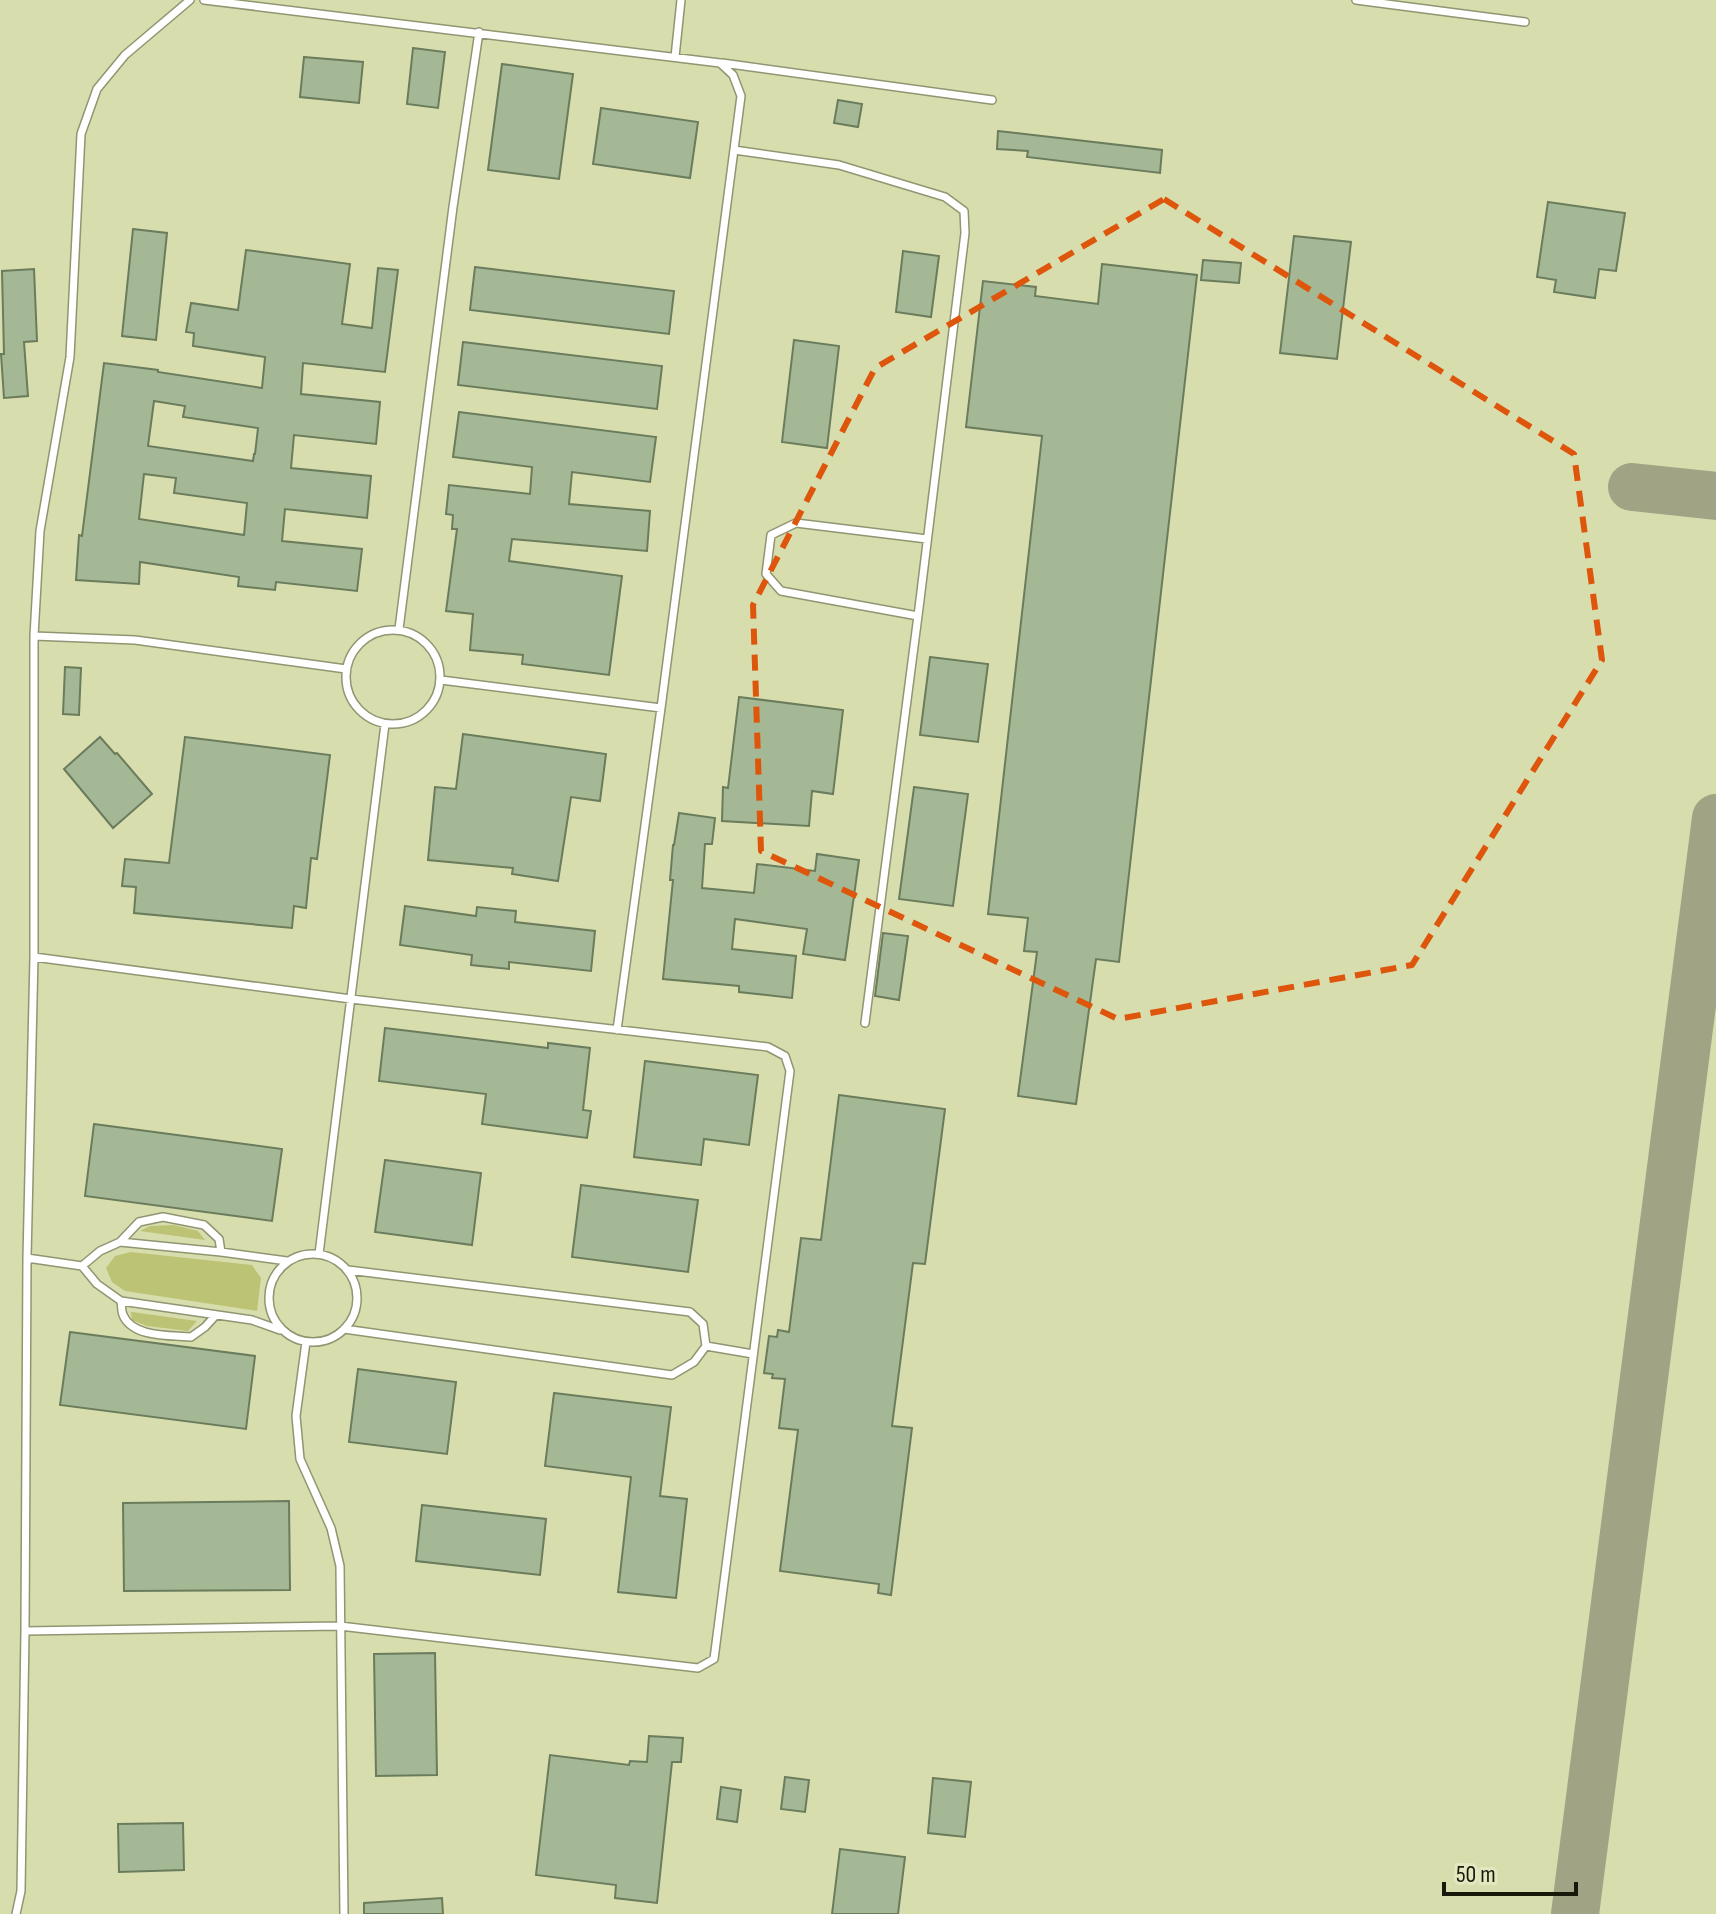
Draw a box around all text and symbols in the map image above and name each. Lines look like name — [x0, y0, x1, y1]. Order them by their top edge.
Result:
scale bar — [1444, 1846, 1576, 1896]
text: 50 m — [1456, 1860, 1496, 1889]

